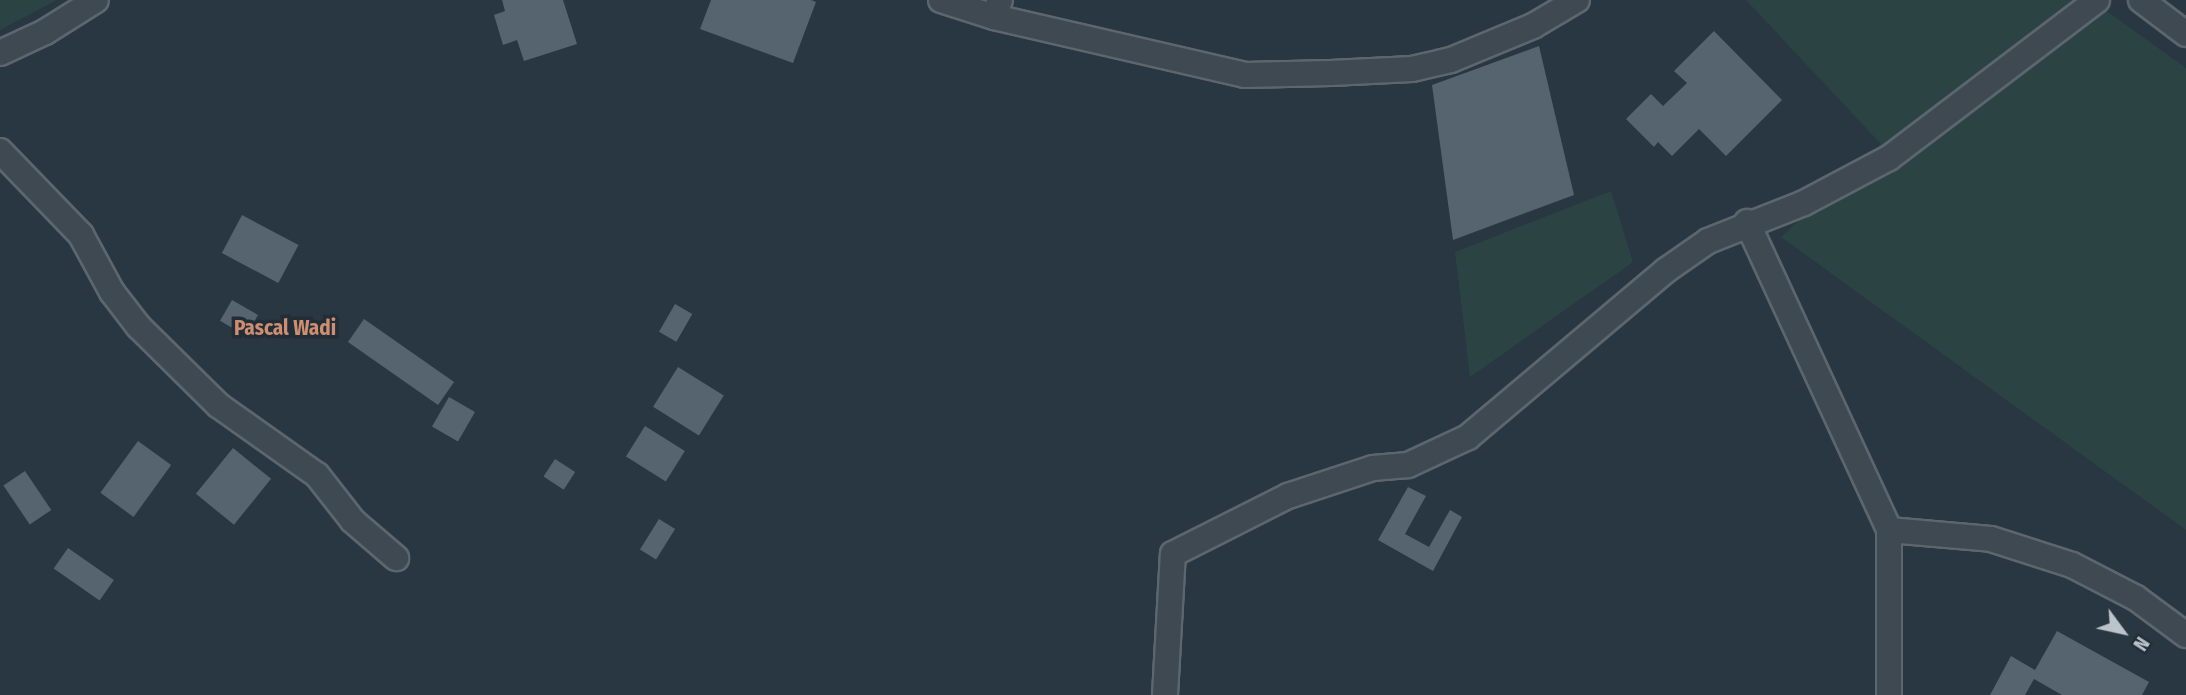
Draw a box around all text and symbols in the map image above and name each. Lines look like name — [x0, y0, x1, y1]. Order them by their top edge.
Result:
district label: Pascal Wadi — [234, 315, 336, 341]
north arrow — [2088, 597, 2158, 667]
text: N — [2128, 633, 2154, 655]

